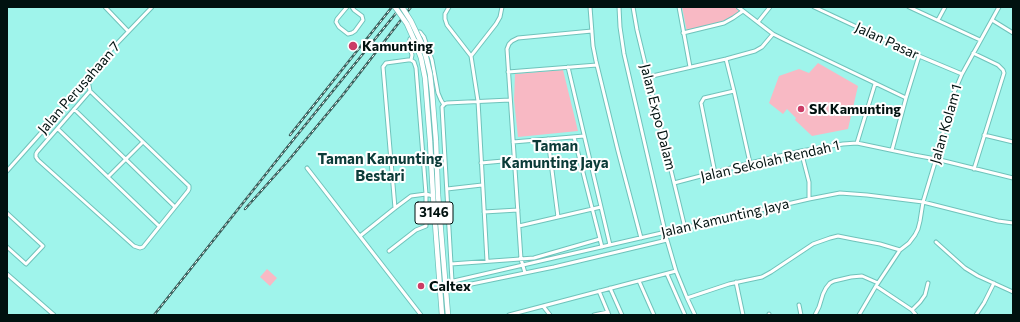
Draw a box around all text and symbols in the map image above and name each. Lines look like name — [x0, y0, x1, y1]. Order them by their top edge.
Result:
street label: Jalan Pasar — [852, 19, 922, 63]
street label: Jalan Perusahaan 7 — [34, 38, 124, 138]
place label: Kamunting — [362, 38, 433, 54]
marker: Kamunting — [347, 40, 359, 52]
street label: Jalan Expo Dalam — [637, 62, 679, 172]
street label: Jalan Kolam 1 — [927, 82, 965, 166]
place label: SK Kamunting — [809, 101, 901, 117]
marker: SK Kamunting — [796, 104, 806, 114]
district label: Taman Kamunting Jaya — [501, 137, 609, 172]
street label: Jalan Sekolah Rendah 1 — [699, 137, 841, 185]
district label: Taman Kamunting Bestari — [317, 150, 443, 185]
street label: Jalan Kamunting Jaya — [659, 195, 791, 241]
road number: 3146 — [415, 202, 453, 224]
place label: Caltex — [429, 278, 471, 294]
marker: Caltex — [416, 281, 426, 291]

